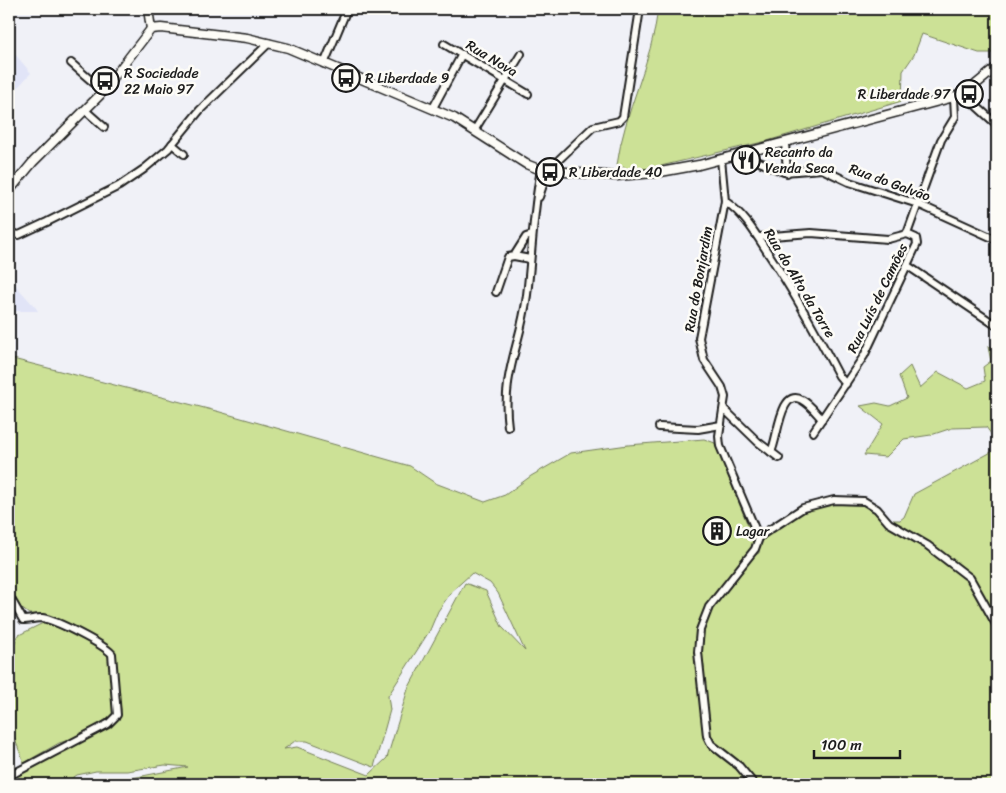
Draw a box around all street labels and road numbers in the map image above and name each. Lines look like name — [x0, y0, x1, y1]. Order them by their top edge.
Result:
street label: Rua Nova — [461, 33, 523, 84]
street label: Rua do Galvão — [846, 156, 934, 209]
street label: Rua do Bonjardim — [677, 224, 720, 334]
street label: Rua do Alto da Torre — [757, 224, 842, 343]
street label: Rua Luís de Camões — [840, 238, 915, 357]

